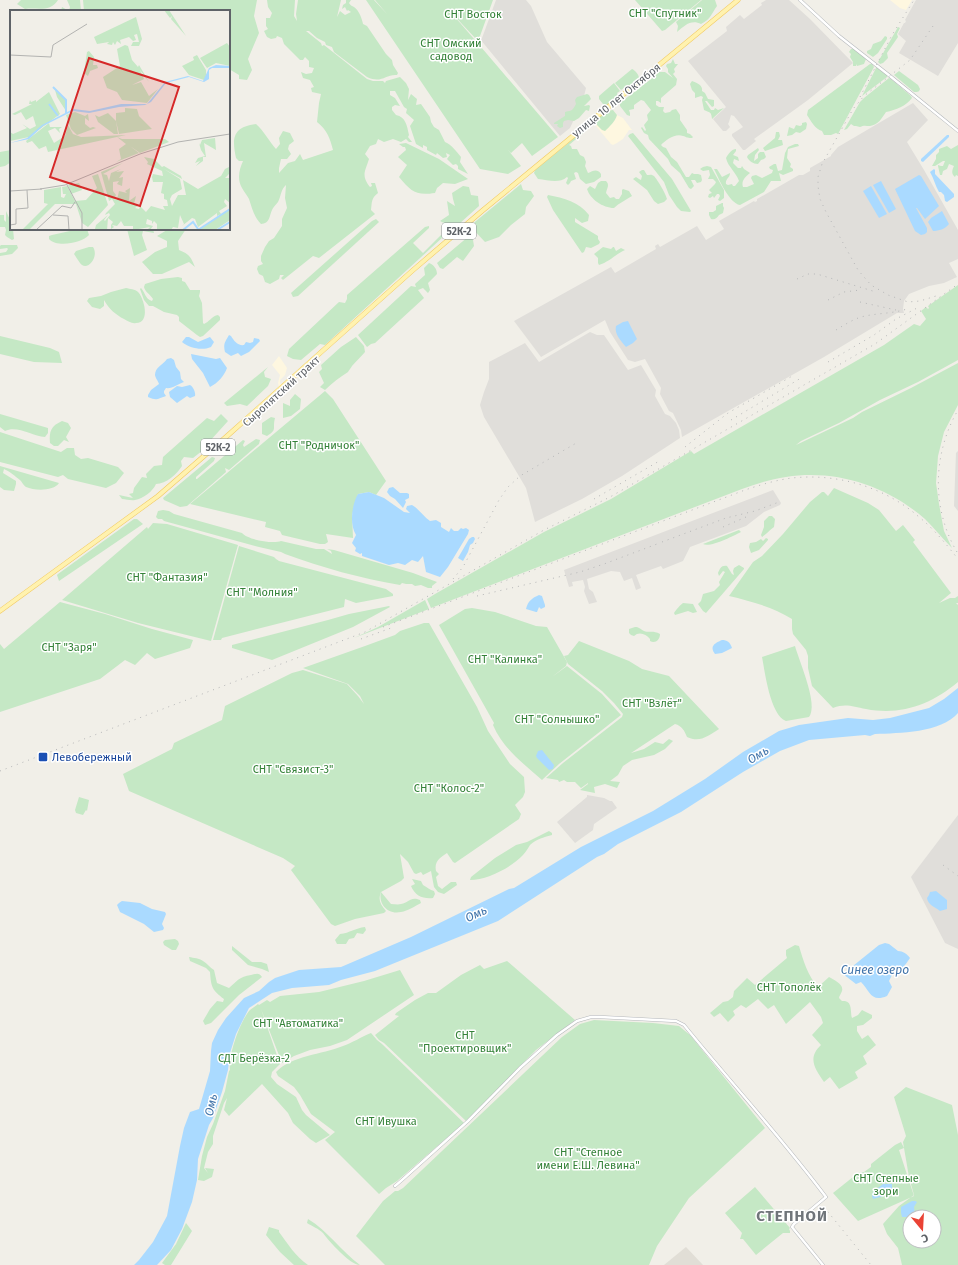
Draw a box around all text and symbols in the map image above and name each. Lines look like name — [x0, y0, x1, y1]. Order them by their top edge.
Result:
park label: СНТ "Спутник" — [629, 7, 701, 20]
park label: СНТ Восток — [444, 8, 502, 21]
inset map — [10, 10, 230, 230]
park label: СНТ Омский садовод — [420, 37, 482, 63]
street label: улица 10 лет Октября — [569, 61, 663, 140]
road number: 52К-2 — [442, 223, 476, 239]
street label: Сыропятский тракт — [240, 353, 323, 429]
road number: 52К-2 — [201, 439, 235, 455]
park label: СНТ "Родничок" — [279, 439, 359, 452]
park label: СНТ "Фантазия" — [126, 571, 208, 584]
park label: СНТ "Молния" — [226, 586, 298, 599]
park label: СНТ "Заря" — [41, 641, 97, 654]
park label: СНТ "Калинка" — [468, 653, 542, 666]
park label: СНТ "Взлёт" — [622, 697, 682, 710]
park label: СНТ "Солнышко" — [515, 713, 599, 726]
water label: Омь — [745, 743, 771, 767]
marker: Левобережный — [37, 751, 49, 763]
place label: Левобережный — [52, 751, 132, 764]
park label: СНТ "Связист-3" — [253, 763, 333, 776]
park label: СНТ "Колос-2" — [414, 782, 484, 795]
water label: Омь — [463, 903, 489, 925]
water label: Синее озеро — [841, 963, 909, 977]
park label: СНТ Тополёк — [757, 981, 822, 994]
park label: СНТ "Автоматика" — [253, 1017, 343, 1030]
park label: СНТ "Проектировщик" — [419, 1029, 511, 1055]
park label: СДТ Берёзка-2 — [218, 1052, 290, 1065]
water label: Омь — [202, 1093, 220, 1117]
park label: СНТ Ивушка — [355, 1115, 417, 1128]
park label: СНТ "Степное имени Е.Ш. Левина" — [536, 1146, 640, 1172]
park label: СНТ Степные зори — [853, 1172, 919, 1198]
district label: СТЕПНОЙ — [756, 1207, 828, 1225]
north arrow — [902, 1209, 942, 1249]
text: С — [919, 1231, 930, 1245]

